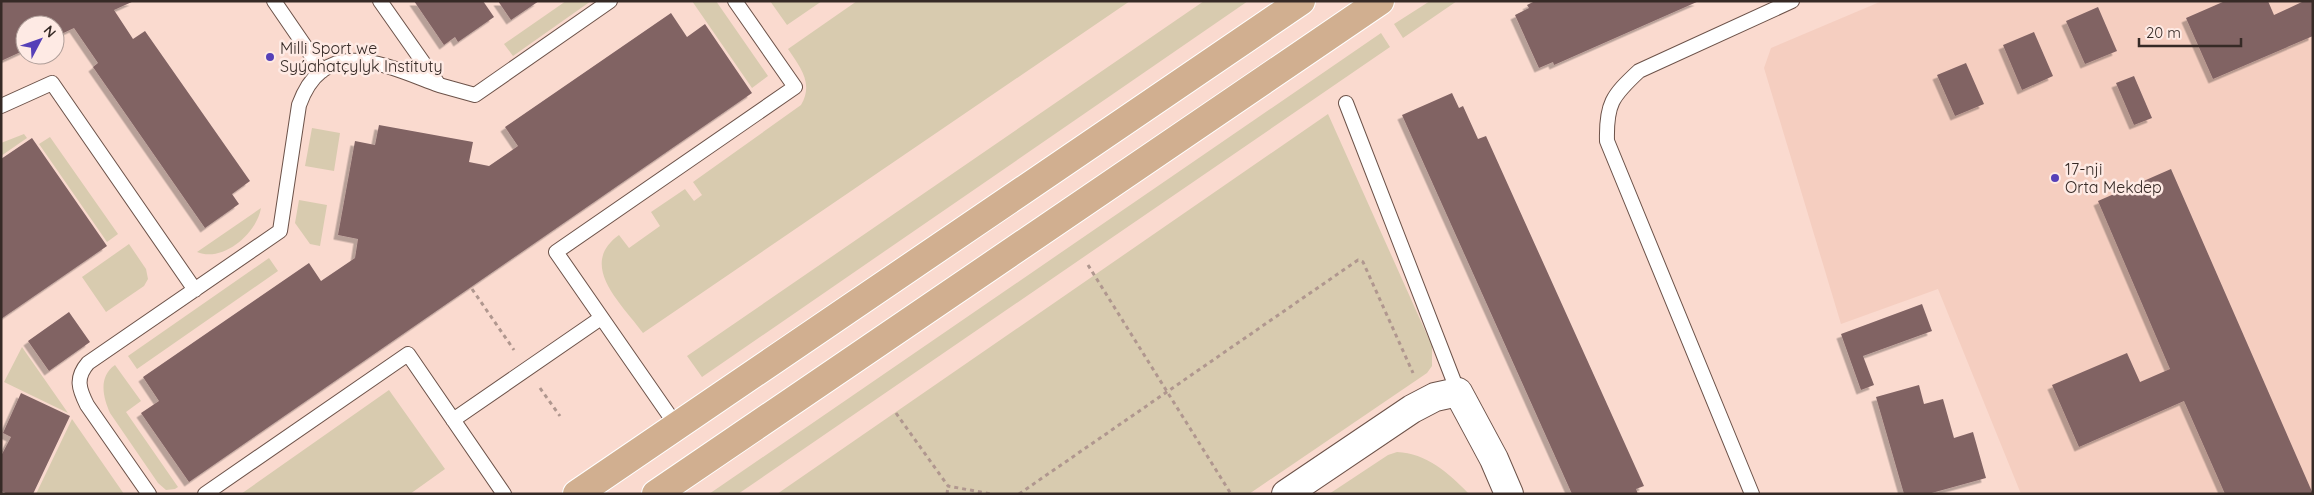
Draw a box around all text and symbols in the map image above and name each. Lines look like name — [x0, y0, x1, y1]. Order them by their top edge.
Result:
north arrow — [15, 15, 65, 65]
scale bar — [2139, 15, 2242, 47]
text: N — [40, 22, 60, 41]
text: 20 m — [2146, 23, 2181, 42]
place label: Milli Sport we Syýahatçylyk Instituty — [280, 38, 443, 76]
marker: Milli Sport we Syýahatçylyk Instituty — [264, 51, 276, 63]
place label: 17-nji Orta Mekdep — [2065, 159, 2162, 197]
marker: 17-nji Orta Mekdep — [2049, 172, 2061, 184]

